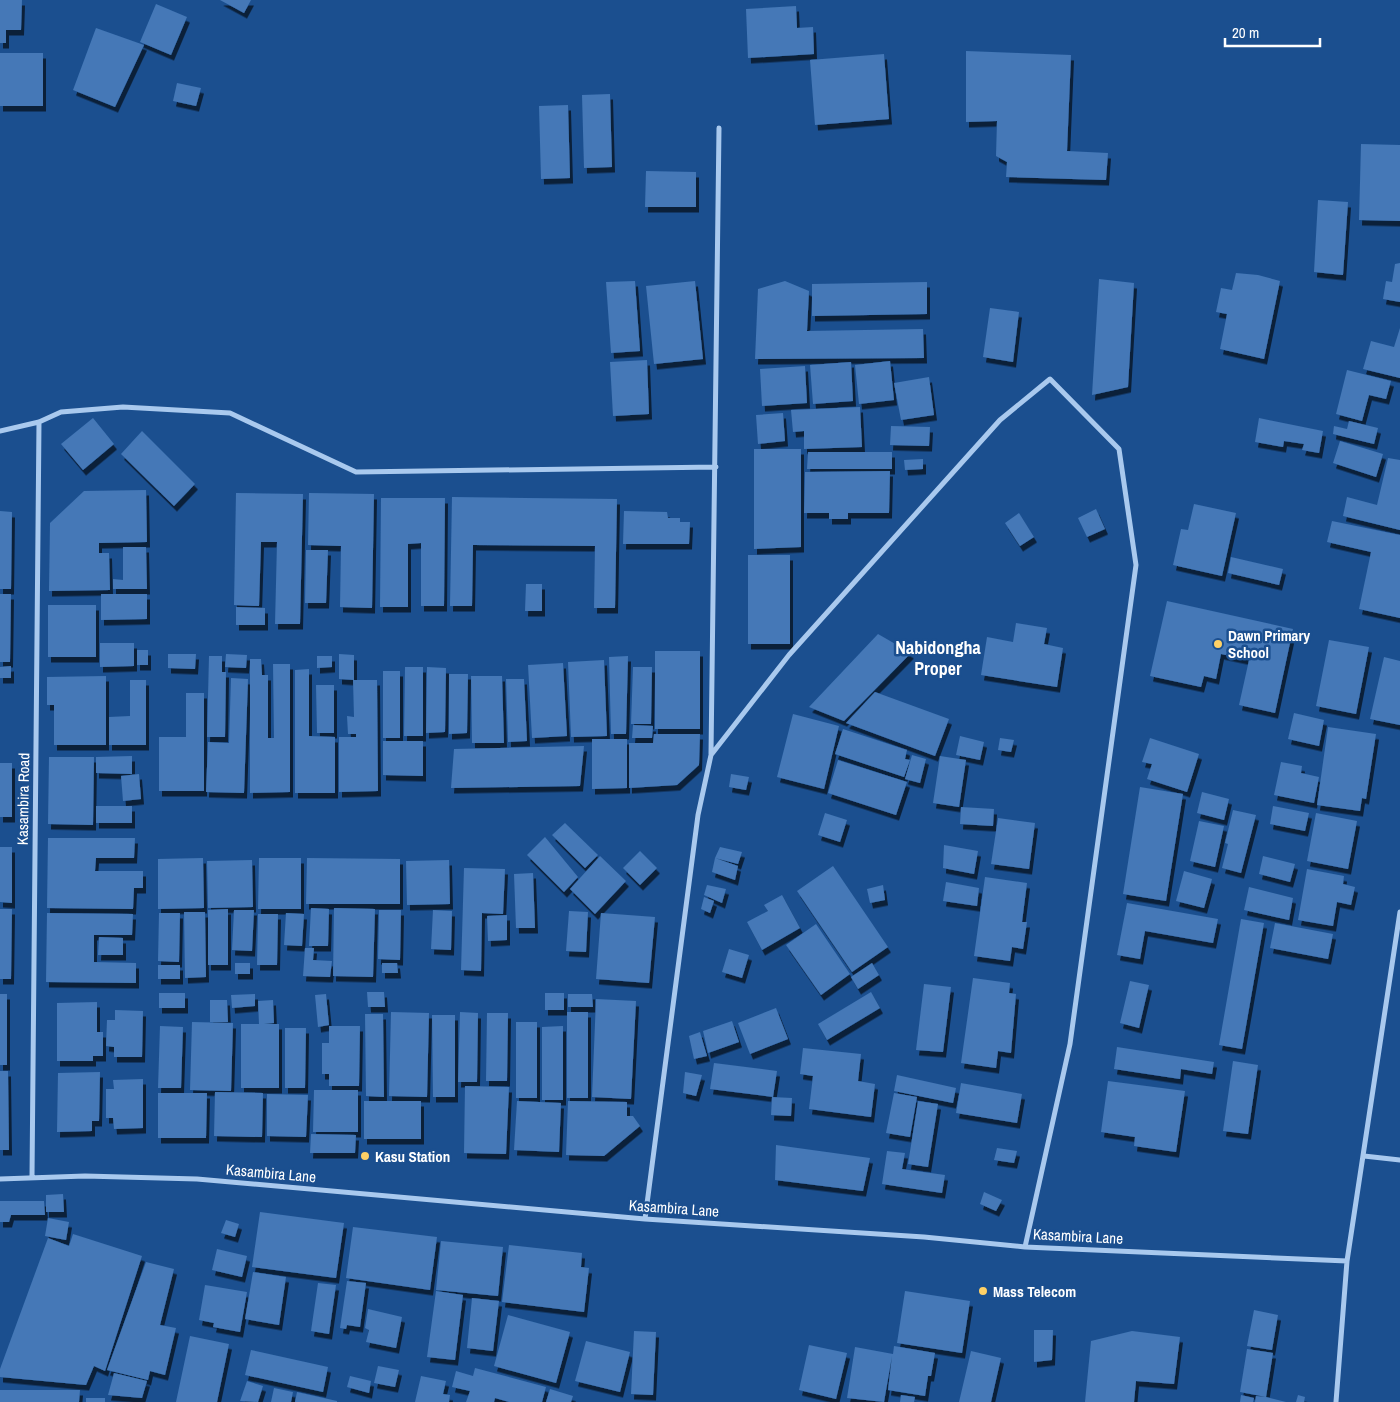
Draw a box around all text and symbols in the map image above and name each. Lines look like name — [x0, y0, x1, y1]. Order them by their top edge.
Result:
scale bar — [1225, 15, 1320, 47]
text: 20 m — [1232, 22, 1259, 43]
place label: Dawn Primary School — [1228, 625, 1310, 663]
district label: Nabidongha Proper — [895, 635, 981, 681]
marker: Dawn Primary School — [1212, 638, 1224, 650]
street label: Kasambira Road — [12, 753, 34, 845]
place label: Kasu Station — [375, 1146, 450, 1167]
marker: Kasu Station — [359, 1150, 371, 1162]
street label: Kasambira Lane — [225, 1159, 317, 1187]
street label: Kasambira Lane — [628, 1194, 720, 1222]
street label: Kasambira Lane — [1032, 1223, 1124, 1249]
place label: Mass Telecom — [993, 1281, 1076, 1302]
marker: Mass Telecom — [977, 1285, 989, 1297]

